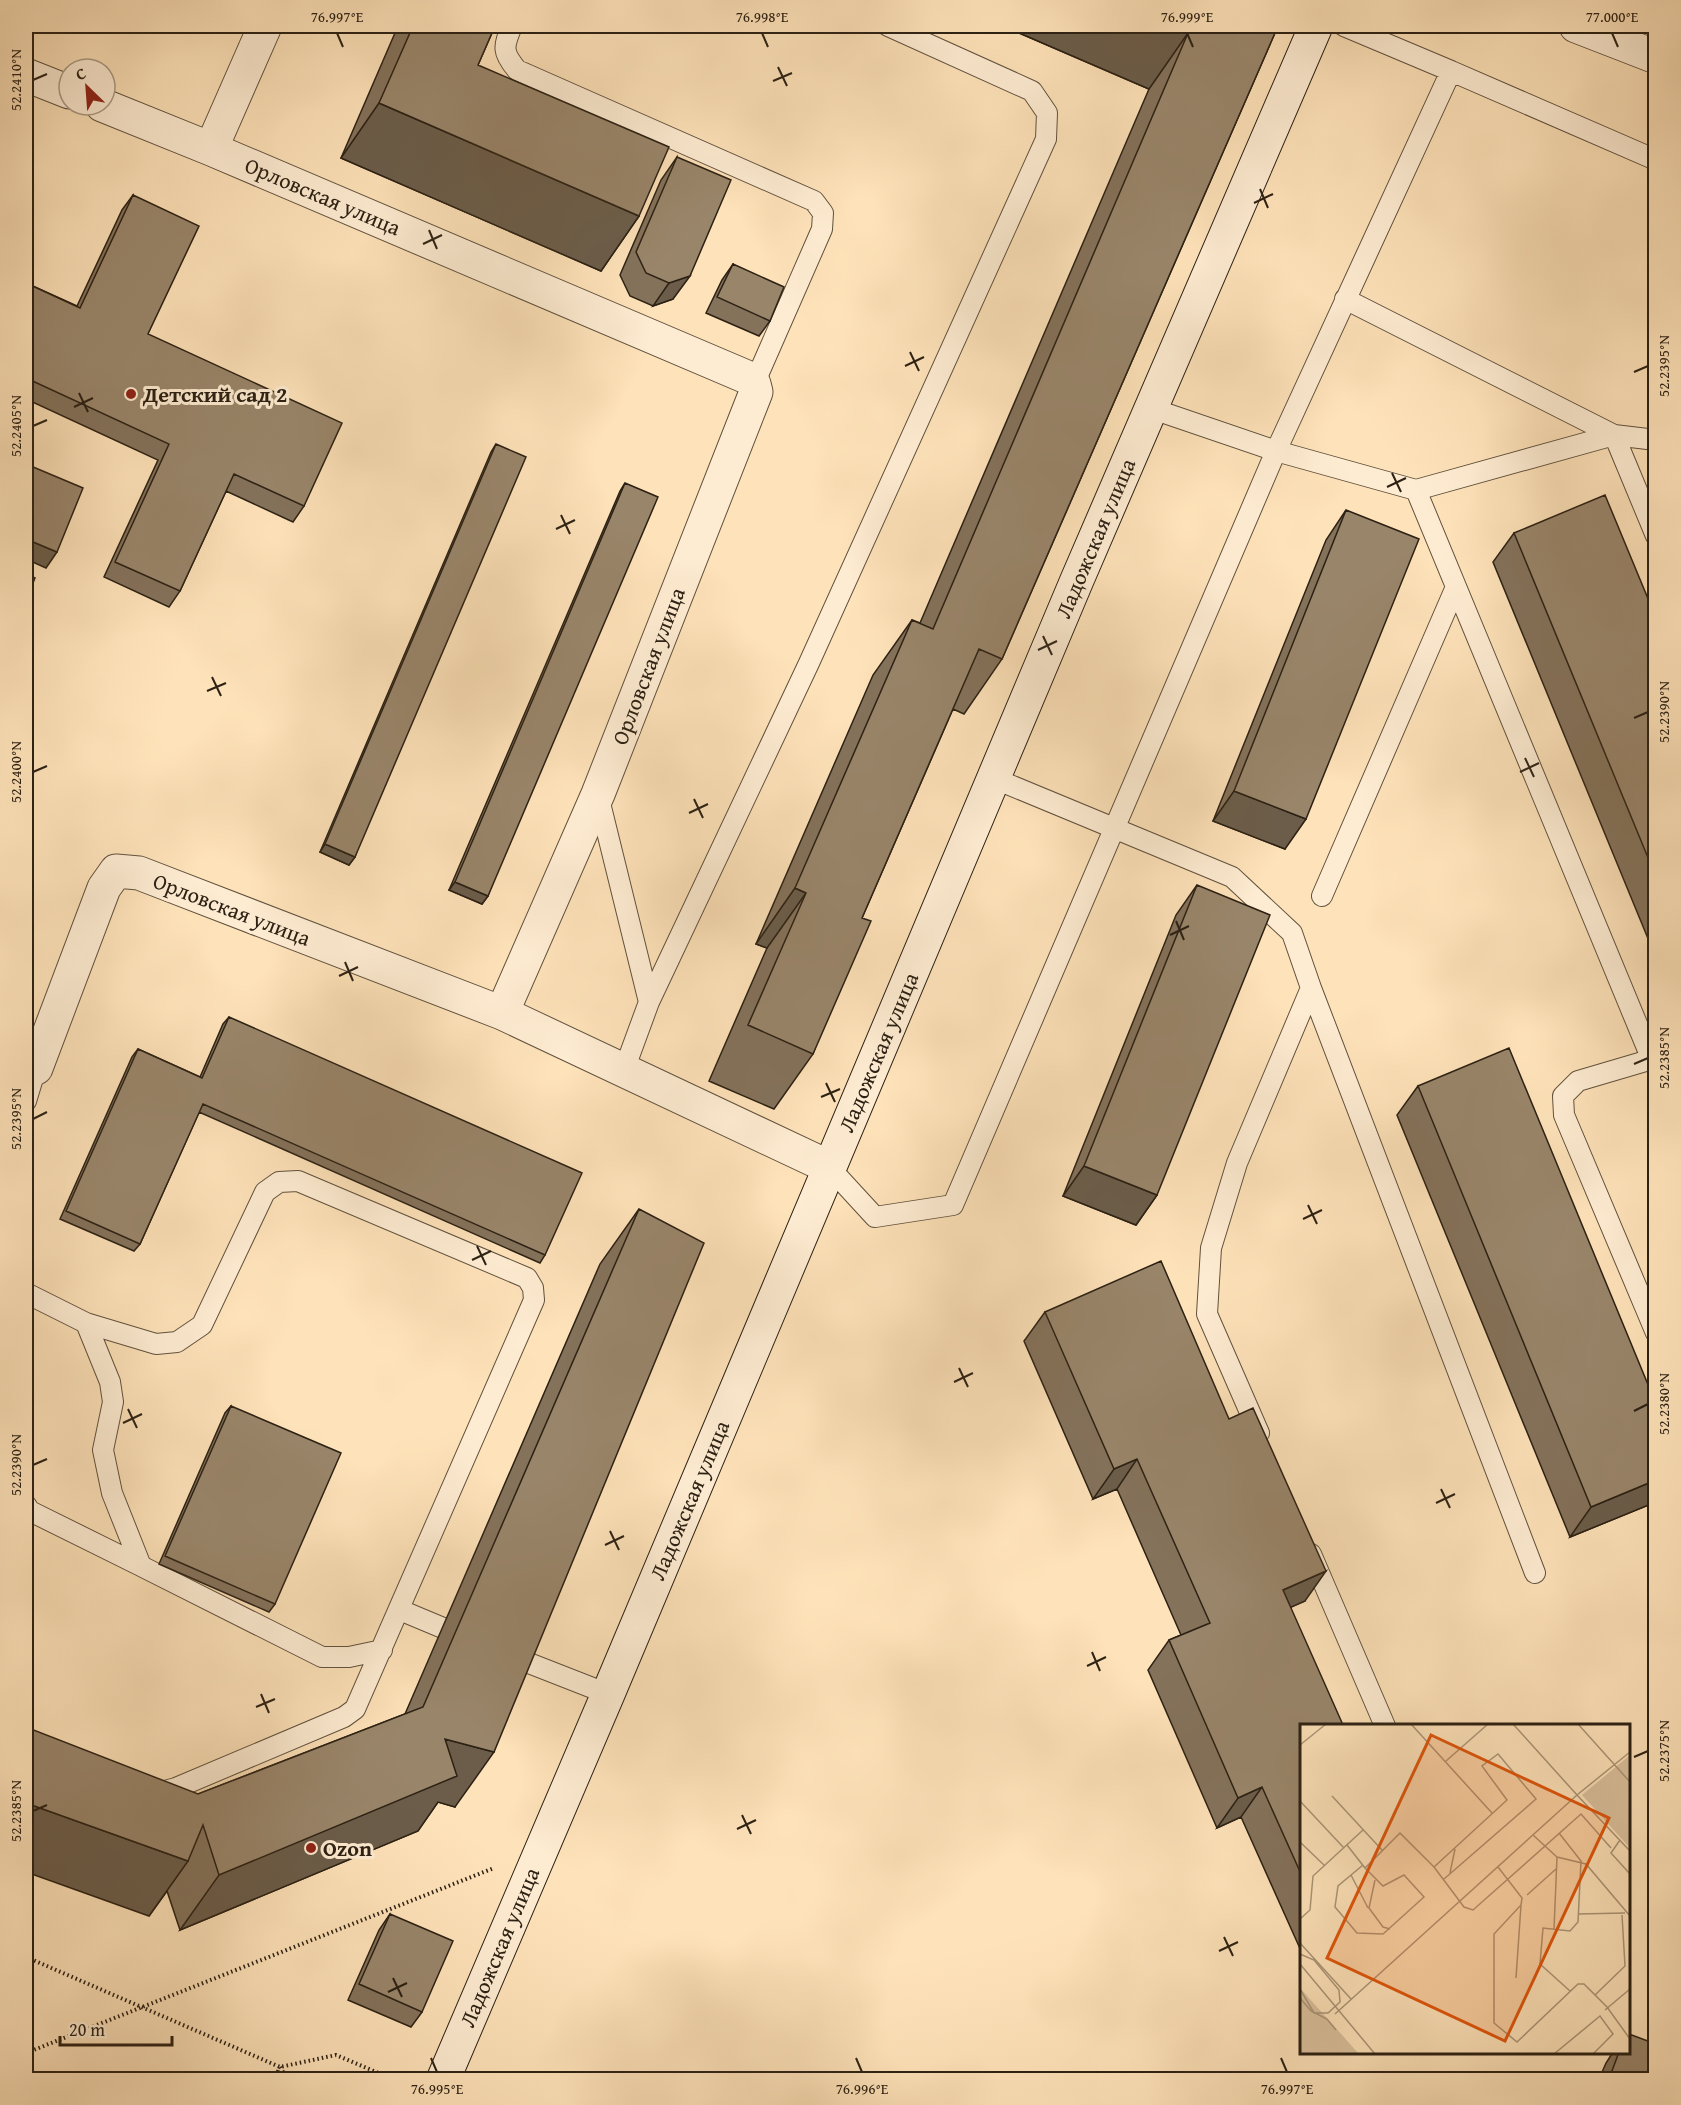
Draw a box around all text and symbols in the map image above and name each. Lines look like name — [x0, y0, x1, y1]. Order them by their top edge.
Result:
text: 76.997°E — [311, 6, 364, 27]
text: 76.998°E — [736, 6, 789, 27]
text: 76.999°E — [1161, 6, 1214, 27]
text: 77.000°E — [1586, 6, 1639, 27]
text: 52.2410°N — [5, 49, 26, 111]
north arrow — [57, 57, 117, 117]
text: С — [71, 61, 90, 86]
street label: Орловская улица — [240, 149, 406, 243]
text: 52.2395°N — [1653, 335, 1674, 397]
place label: Детский сад 2 — [142, 378, 287, 410]
marker: Детский сад 2 — [124, 387, 138, 401]
text: 52.2405°N — [5, 395, 26, 457]
street label: Ладожская улица — [1047, 453, 1143, 623]
street label: Орловская улица — [603, 582, 693, 749]
text: 52.2390°N — [1653, 681, 1674, 743]
text: 52.2400°N — [5, 741, 26, 803]
street label: Орловская улица — [149, 864, 316, 954]
street label: Ладожская улица — [830, 967, 926, 1137]
text: 52.2385°N — [1653, 1027, 1674, 1089]
text: 52.2395°N — [5, 1088, 26, 1150]
text: 52.2380°N — [1653, 1373, 1674, 1435]
street label: Ладожская улица — [641, 1415, 737, 1585]
text: 52.2390°N — [5, 1434, 26, 1496]
text: 52.2375°N — [1653, 1720, 1674, 1782]
inset map — [1300, 1724, 1630, 2054]
text: 52.2385°N — [5, 1780, 26, 1842]
place label: Ozon — [323, 1832, 372, 1864]
marker: Ozon — [304, 1841, 318, 1855]
street label: Ладожская улица — [451, 1862, 547, 2032]
scale bar — [60, 2009, 172, 2047]
text: 20 m — [69, 2016, 105, 2043]
text: 76.995°E — [411, 2078, 464, 2099]
text: 76.996°E — [836, 2078, 889, 2099]
text: 76.997°E — [1261, 2078, 1314, 2099]

